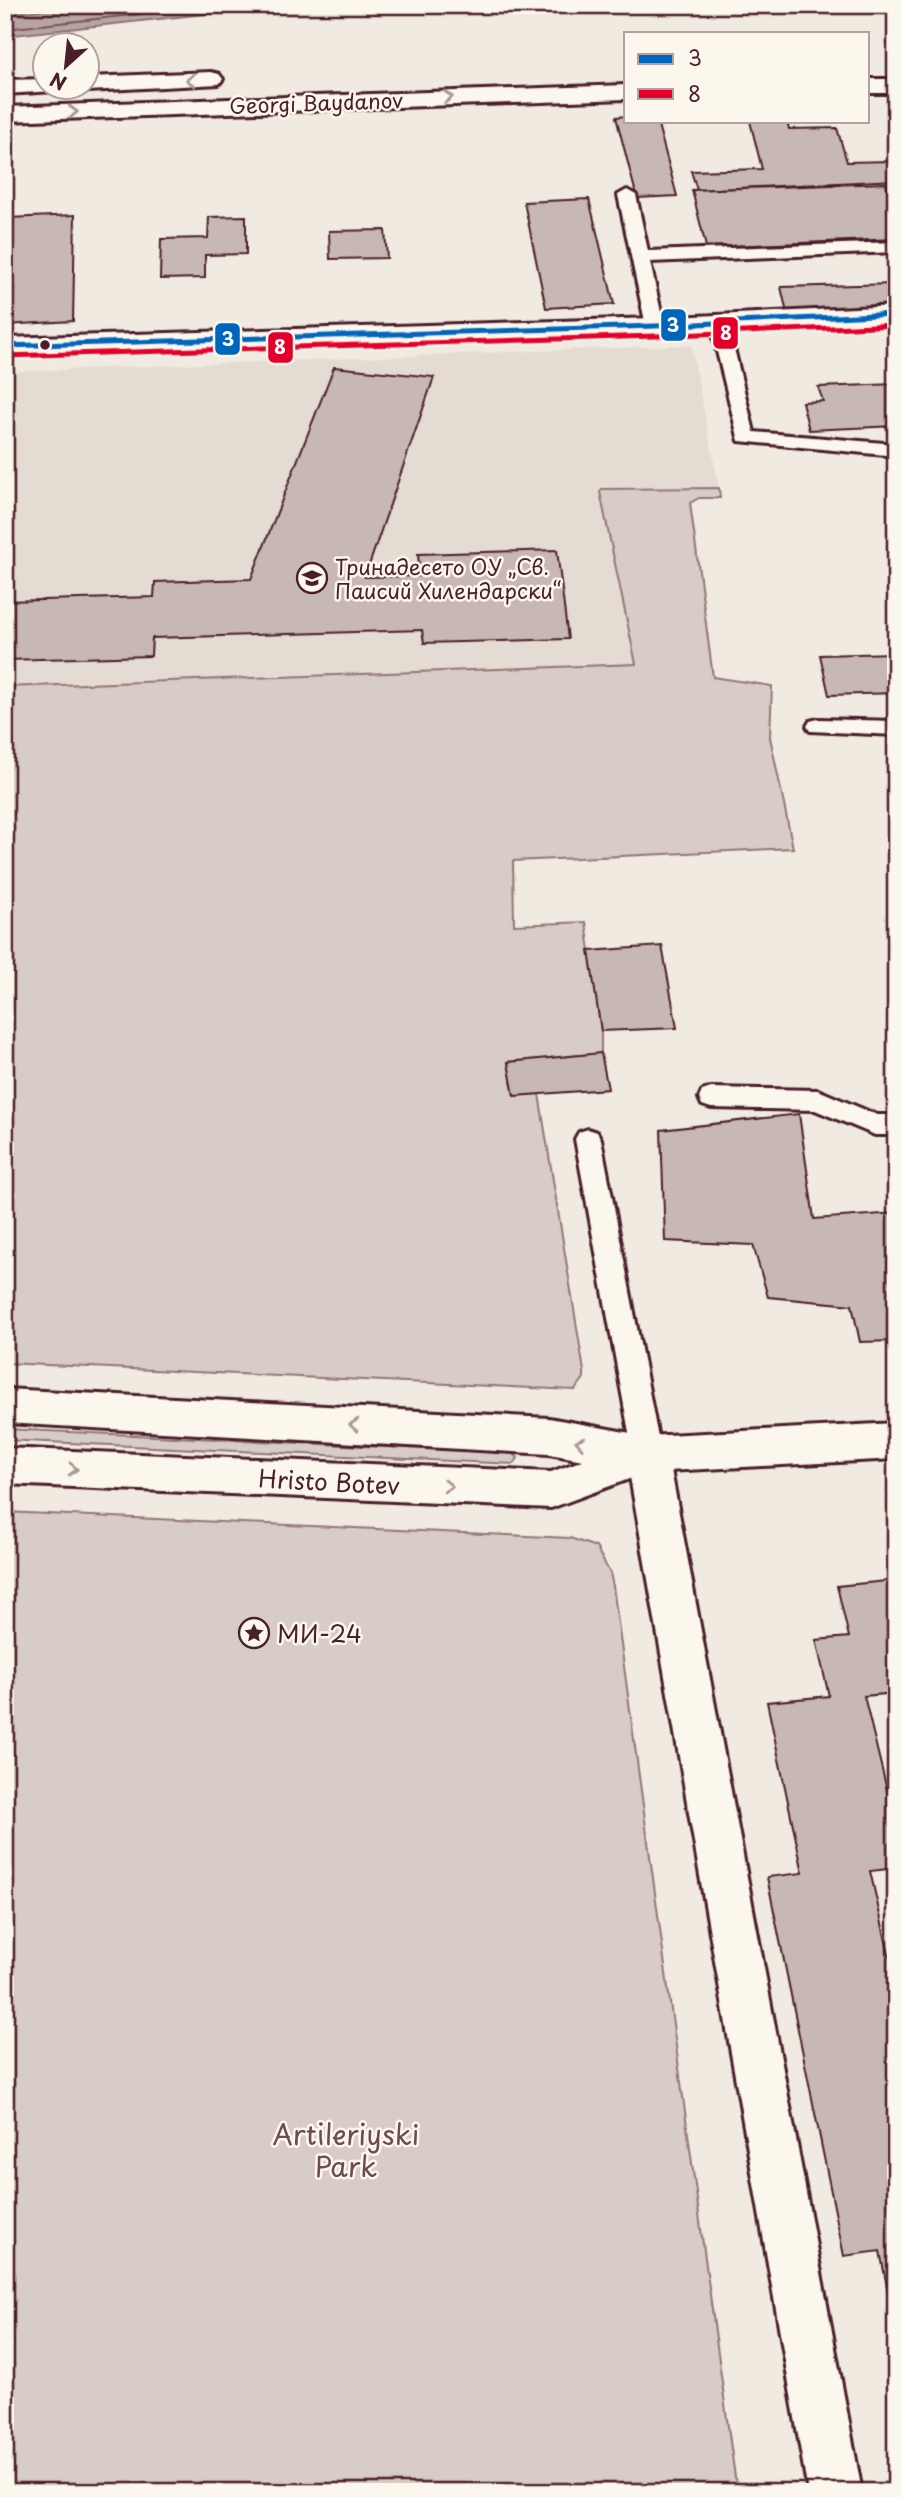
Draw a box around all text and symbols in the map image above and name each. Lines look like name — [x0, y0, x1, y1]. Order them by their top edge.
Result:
north arrow — [32, 32, 102, 102]
legend — [624, 32, 870, 122]
text: 3 — [688, 41, 702, 73]
text: N — [45, 66, 71, 98]
one-way arrow — [185, 72, 196, 87]
text: 8 — [688, 77, 701, 109]
street label: Georgi Baydanov — [229, 83, 404, 121]
one-way arrow — [443, 89, 453, 105]
one-way arrow — [68, 104, 79, 119]
line badge: 3 — [660, 308, 687, 342]
text: 3 — [667, 310, 679, 338]
line badge: 8 — [712, 316, 739, 350]
text: 8 — [720, 318, 732, 346]
line badge: 3 — [214, 322, 241, 356]
text: 3 — [222, 324, 234, 352]
line badge: 8 — [267, 331, 294, 364]
text: 8 — [274, 332, 286, 360]
unlabelled marker — [38, 338, 52, 352]
place label: Тринадесето ОУ „Св. Паисий Хилендарски“ — [335, 550, 561, 606]
school or university icon: Тринадесето ОУ „Св. Паисий Хилендарски“ — [295, 561, 329, 595]
one-way arrow — [348, 1418, 359, 1433]
one-way arrow — [574, 1435, 586, 1450]
street label: Hristo Botev — [257, 1459, 401, 1503]
one-way arrow — [68, 1462, 79, 1477]
one-way arrow — [442, 1478, 453, 1493]
place label: МИ-24 — [277, 1615, 362, 1651]
place icon: МИ-24 — [237, 1616, 271, 1650]
park label: Artileriyski Park — [273, 2112, 419, 2187]

